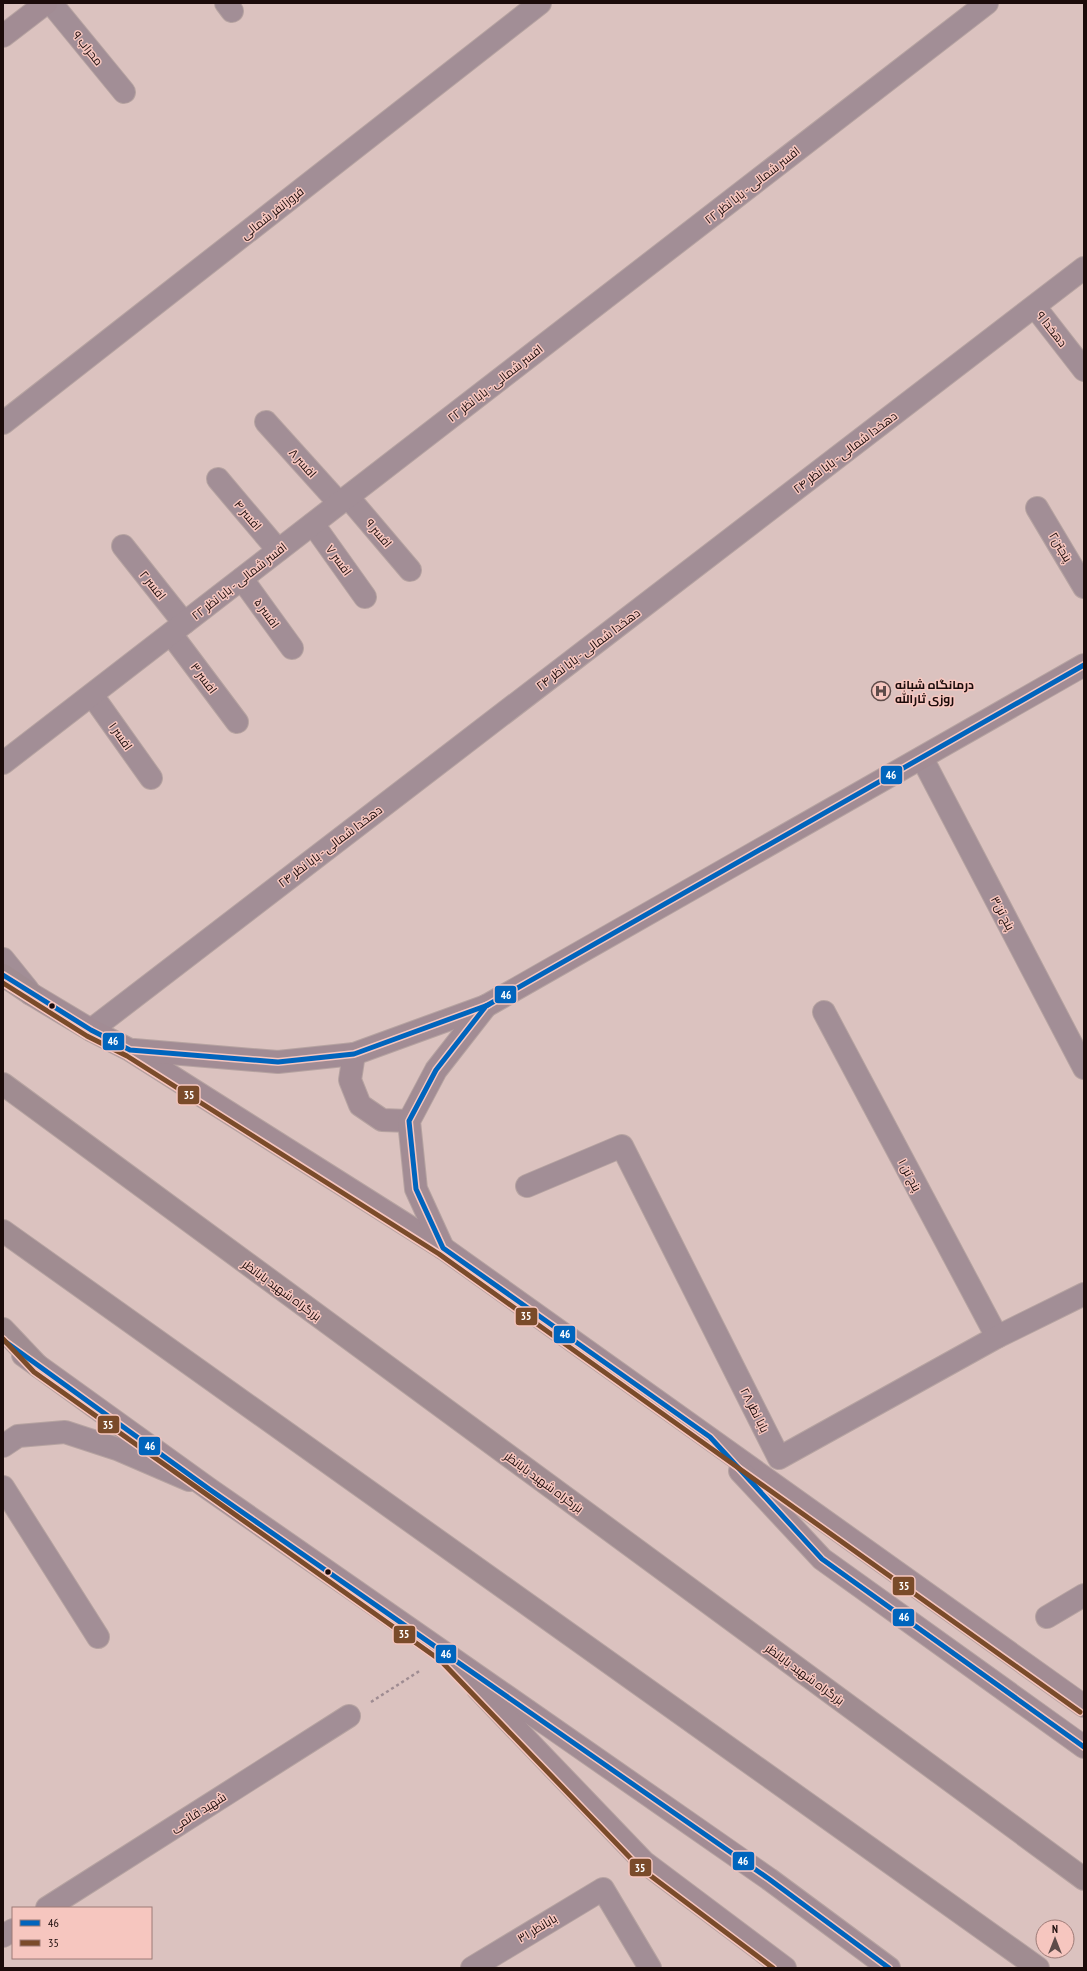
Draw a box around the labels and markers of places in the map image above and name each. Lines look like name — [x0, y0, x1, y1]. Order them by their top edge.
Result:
place label: درمانگاه شبانه روزی ثارالله — [895, 677, 974, 707]
hospital icon: درمانگاه شبانه روزی ثارالله — [870, 680, 892, 702]
unlabelled marker — [47, 1001, 57, 1011]
unlabelled marker — [323, 1567, 333, 1577]

